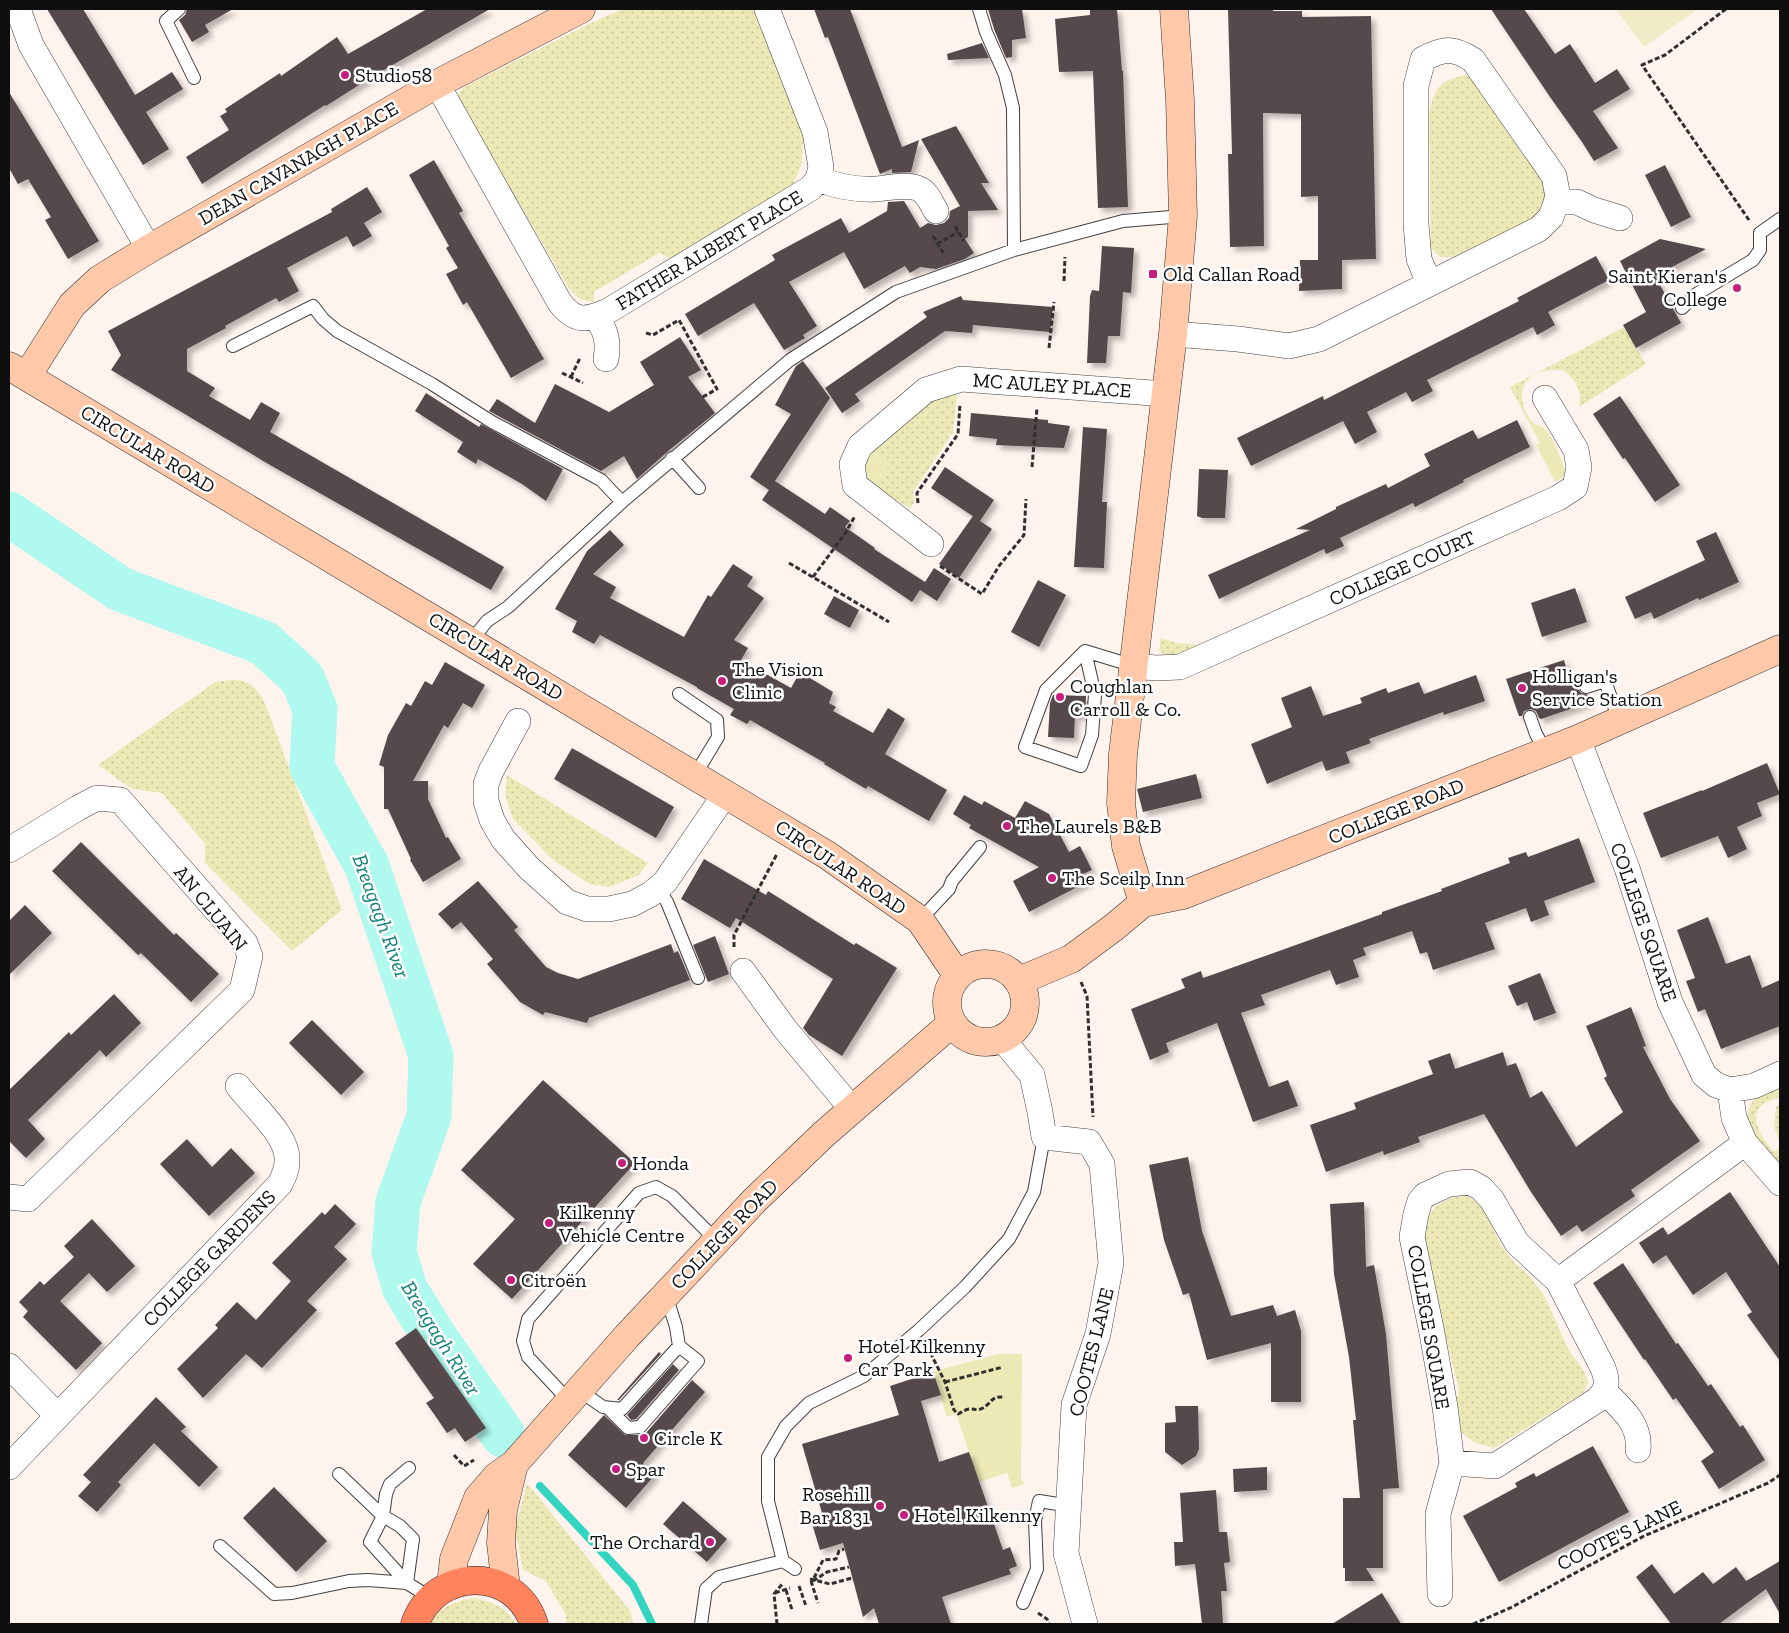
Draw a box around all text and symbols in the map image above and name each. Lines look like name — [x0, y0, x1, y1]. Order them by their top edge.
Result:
place label: Studio58 — [355, 63, 432, 87]
marker: Studio58 — [339, 69, 351, 81]
street label: DEAN CAVANAGH PLACE — [194, 96, 402, 230]
street label: FATHER ALBERT PLACE — [611, 185, 807, 315]
place label: Old Callan Road — [1163, 262, 1300, 286]
place label: Saint Kieran's College — [1608, 264, 1727, 311]
marker: Old Callan Road — [1147, 268, 1159, 280]
marker: Saint Kieran's College — [1731, 282, 1743, 294]
street label: MC AULEY PLACE — [972, 367, 1132, 403]
street label: CIRCULAR ROAD — [76, 399, 220, 499]
street label: COLLEGE COURT — [1325, 525, 1479, 611]
street label: CIRCULAR ROAD — [424, 606, 568, 706]
place label: The Vision Clinic — [732, 657, 824, 704]
place label: Holligan's Service Station — [1532, 664, 1662, 711]
place label: Coughlan Carroll & Co. — [1070, 674, 1181, 721]
marker: The Vision Clinic — [716, 675, 728, 687]
marker: Holligan's Service Station — [1516, 682, 1528, 694]
marker: Coughlan Carroll & Co. — [1054, 691, 1066, 703]
street label: COLLEGE ROAD — [1325, 773, 1467, 849]
street label: CIRCULAR ROAD — [771, 814, 911, 920]
place label: The Laurels B&B — [1017, 814, 1162, 838]
marker: The Laurels B&B — [1001, 820, 1013, 832]
street label: COLLEGE SQUARE — [1606, 839, 1682, 1005]
water label: Breagagh River — [347, 850, 416, 982]
street label: AN CLUAIN — [169, 860, 253, 956]
place label: The Sceilp Inn — [1062, 866, 1185, 890]
marker: The Sceilp Inn — [1046, 872, 1058, 884]
place label: Honda — [632, 1151, 689, 1175]
marker: Honda — [616, 1157, 628, 1169]
street label: COLLEGE ROAD — [665, 1174, 783, 1294]
street label: COLLEGE GARDENS — [138, 1185, 280, 1331]
place label: Kilkenny Vehicle Centre — [558, 1200, 684, 1247]
marker: Kilkenny Vehicle Centre — [543, 1217, 555, 1229]
street label: COLLEGE SQUARE — [1403, 1243, 1455, 1411]
place label: Citroën — [521, 1268, 587, 1292]
marker: Citroën — [505, 1274, 517, 1286]
water label: Breagagh River — [396, 1276, 487, 1400]
street label: COOTES LANE — [1063, 1285, 1119, 1419]
place label: Hotel Kilkenny Car Park — [858, 1334, 986, 1381]
marker: Hotel Kilkenny Car Park — [842, 1352, 854, 1364]
place label: Circle K — [654, 1426, 722, 1450]
marker: Circle K — [638, 1432, 650, 1444]
place label: Spar — [626, 1457, 666, 1481]
marker: Spar — [610, 1463, 622, 1475]
place label: Rosehill Bar 1831 — [800, 1482, 870, 1529]
street label: COOTE'S LANE — [1553, 1495, 1685, 1575]
marker: Rosehill Bar 1831 — [874, 1500, 886, 1512]
place label: Hotel Kilkenny — [914, 1503, 1042, 1527]
marker: Hotel Kilkenny — [898, 1509, 910, 1521]
place label: The Orchard — [590, 1530, 700, 1554]
marker: The Orchard — [704, 1536, 716, 1548]

